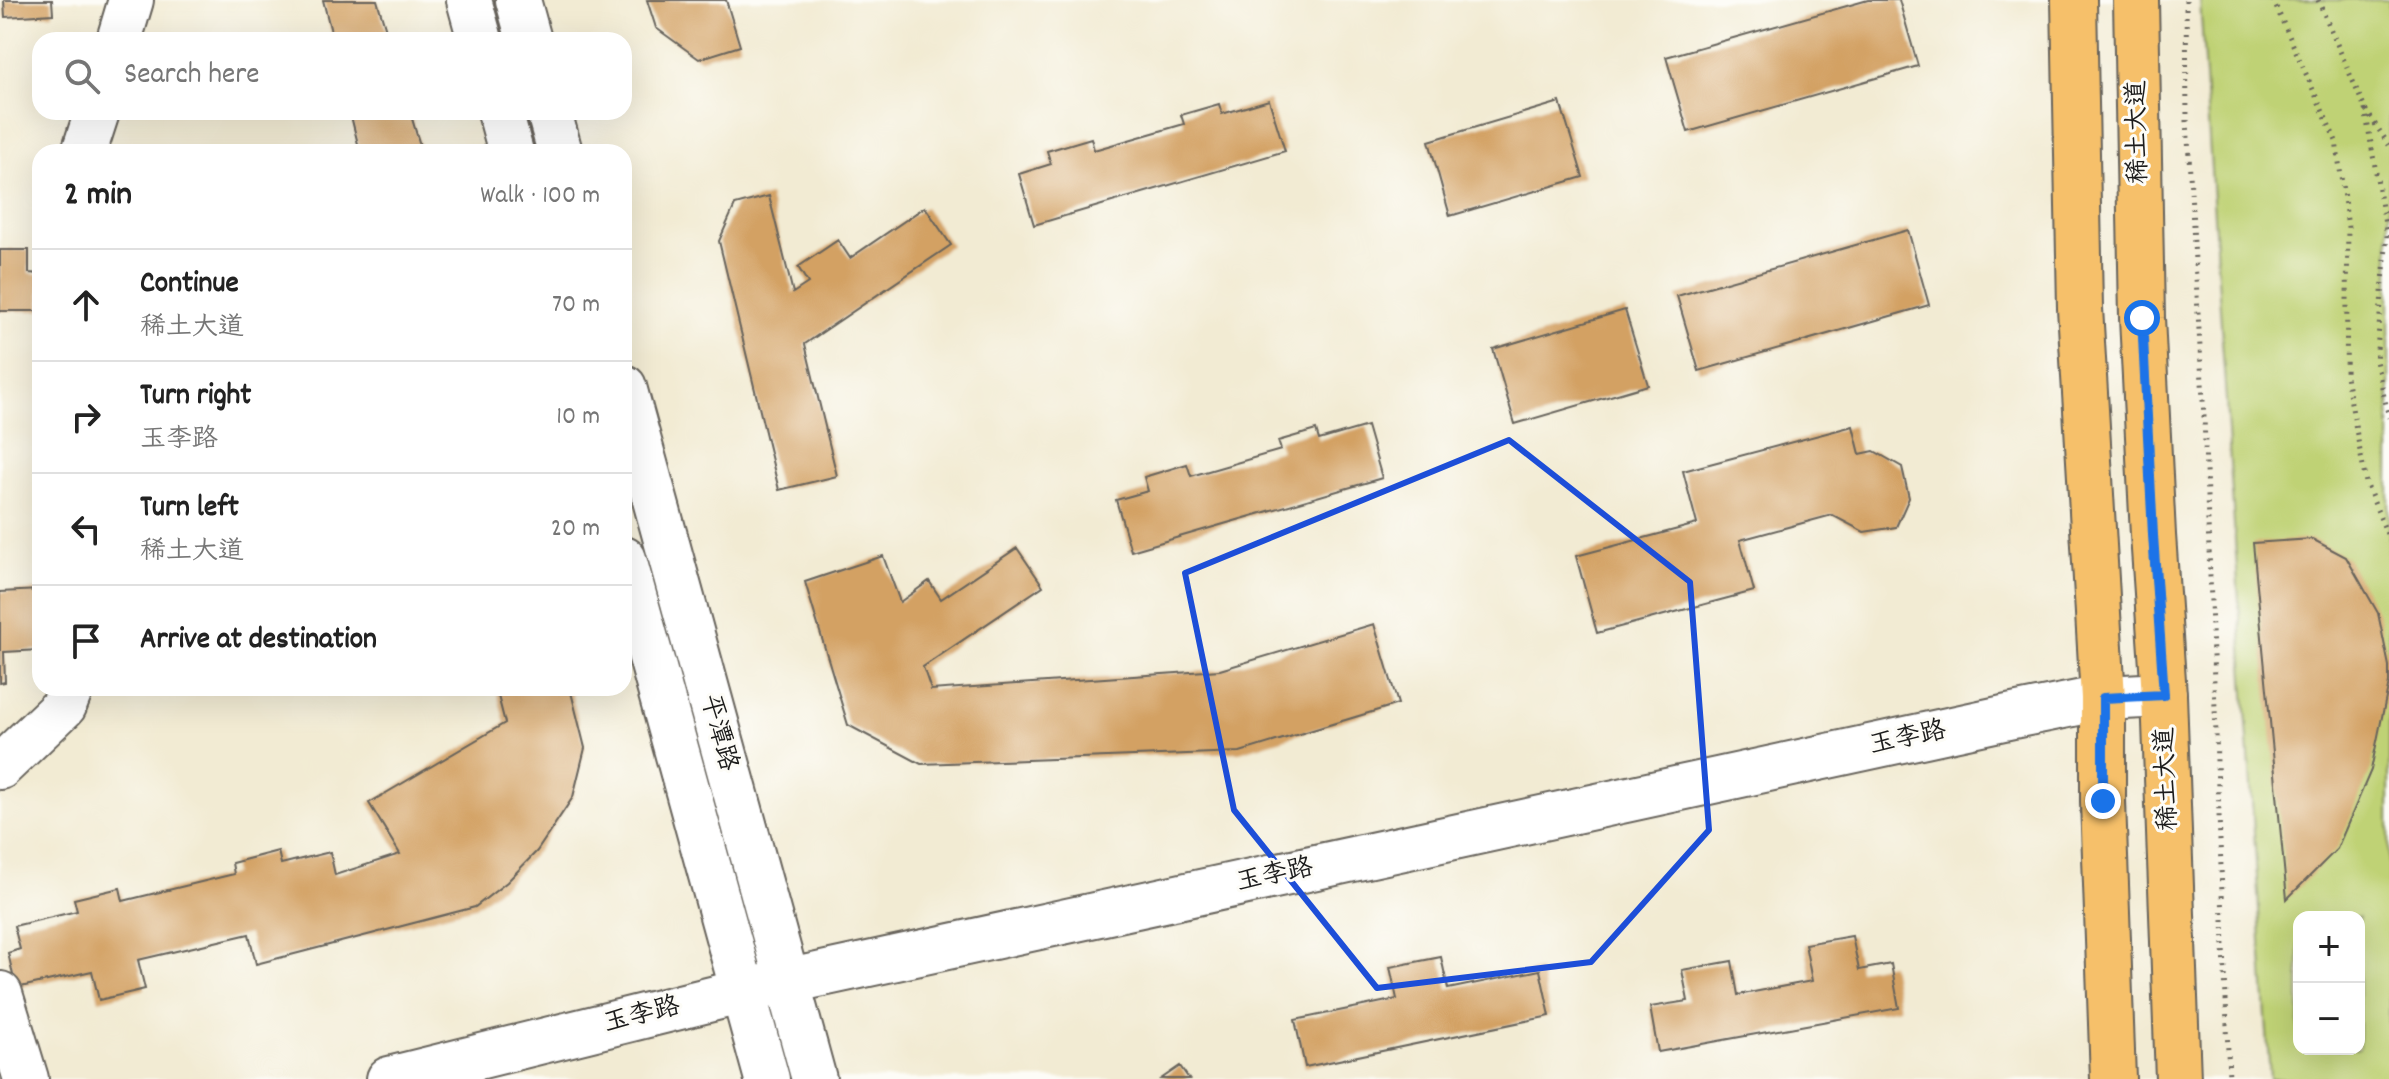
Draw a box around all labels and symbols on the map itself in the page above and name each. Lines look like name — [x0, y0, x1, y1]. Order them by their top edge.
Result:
street label: 稀土大道 — [2120, 80, 2158, 184]
route start — [2124, 300, 2160, 336]
street label: 平潭路 — [690, 691, 746, 775]
street label: 玉李路 — [1866, 713, 1950, 765]
street label: 稀土大道 — [2148, 726, 2188, 832]
route end — [2085, 783, 2121, 819]
street label: 玉李路 — [1233, 850, 1317, 902]
street label: 玉李路 — [600, 989, 684, 1043]

